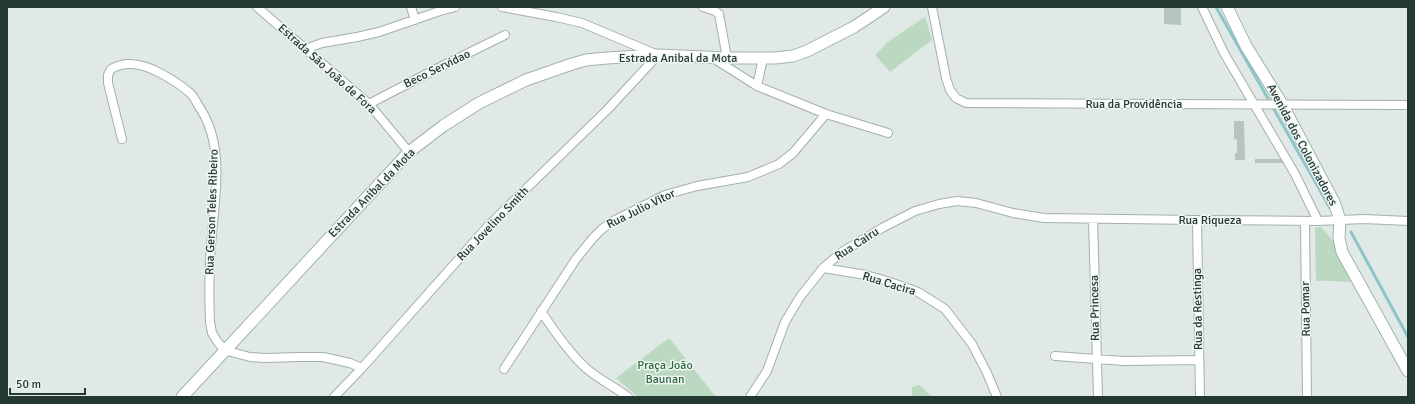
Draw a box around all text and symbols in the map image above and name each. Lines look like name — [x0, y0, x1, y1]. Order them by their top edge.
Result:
street label: Estrada São João de Fora — [275, 21, 379, 117]
street label: Beco Servidao — [401, 46, 473, 92]
street label: Estrada Anibal da Mota — [619, 51, 737, 66]
street label: Avenida dos Colonizadores — [1263, 81, 1341, 209]
street label: Rua da Providência — [1086, 97, 1182, 112]
street label: Estrada Anibal da Mota — [325, 145, 419, 241]
street label: Rua Gerson Teles Ribeiro — [202, 149, 222, 275]
street label: Rua Jovelino Smith — [454, 184, 532, 264]
street label: Rua Julio Vitor — [604, 186, 678, 232]
street label: Rua Riqueza — [1178, 213, 1242, 228]
street label: Rua Cairu — [832, 224, 882, 264]
street label: Rua da Restinga — [1190, 268, 1206, 350]
street label: Rua Cacira — [861, 269, 917, 299]
street label: Rua Princesa — [1087, 275, 1103, 341]
street label: Rua Pomar — [1298, 281, 1314, 337]
park label: Praça João Baunan — [637, 358, 693, 387]
scale bar — [10, 370, 85, 396]
text: 50 m — [16, 377, 41, 392]

